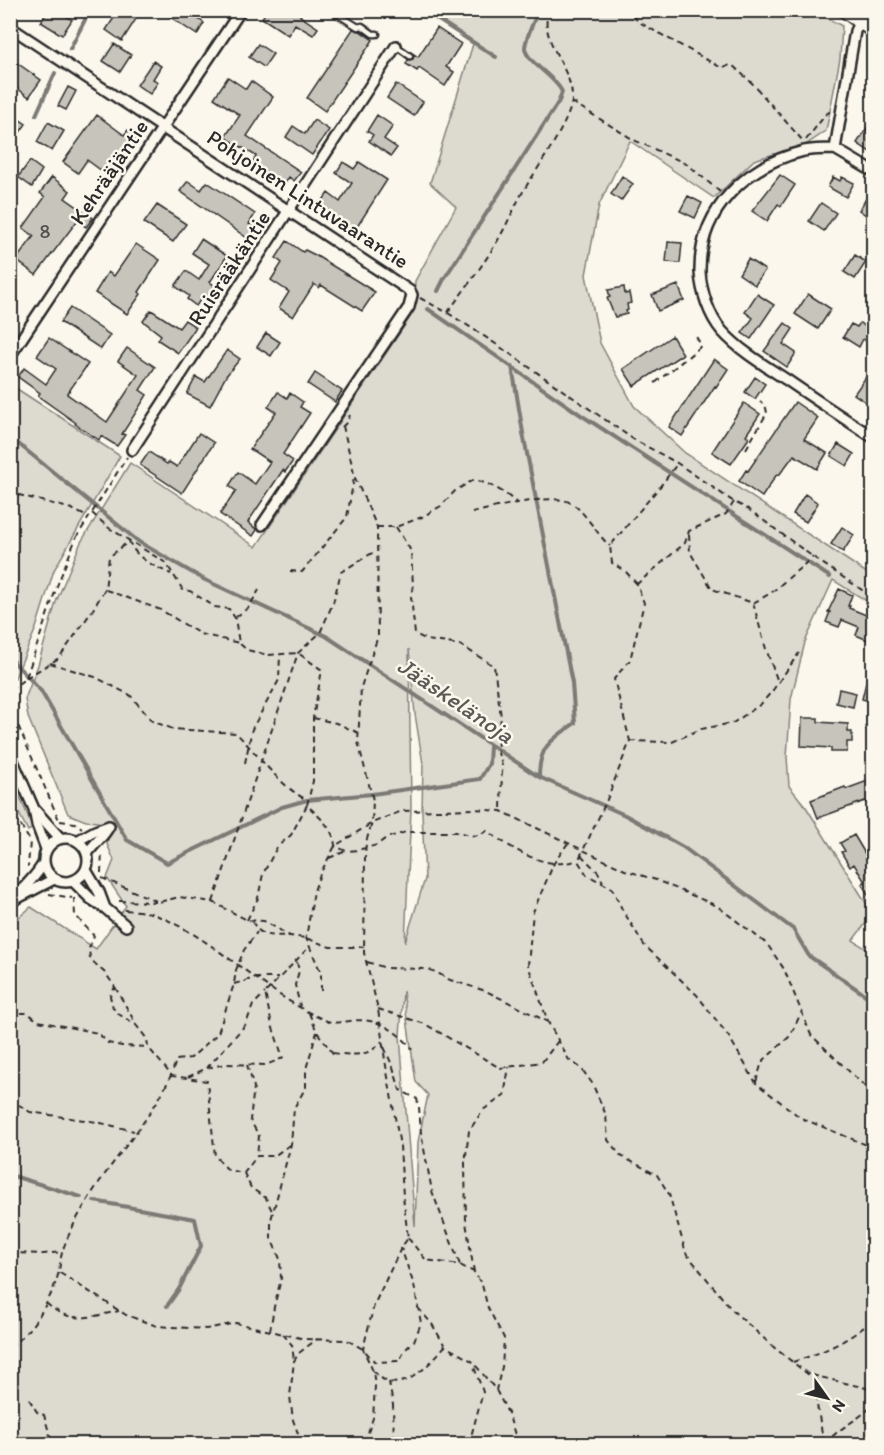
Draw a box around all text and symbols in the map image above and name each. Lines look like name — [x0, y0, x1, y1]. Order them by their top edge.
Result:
street label: Kehrääjäntie — [64, 114, 154, 230]
street label: Pohjoinen Lintuvaarantie — [202, 124, 414, 274]
street label: Ruisrääkäntie — [182, 205, 276, 331]
house number: 8 — [40, 219, 51, 243]
water label: Jääskelänoja — [392, 651, 520, 750]
north arrow — [797, 1368, 857, 1428]
text: N — [828, 1396, 850, 1416]

